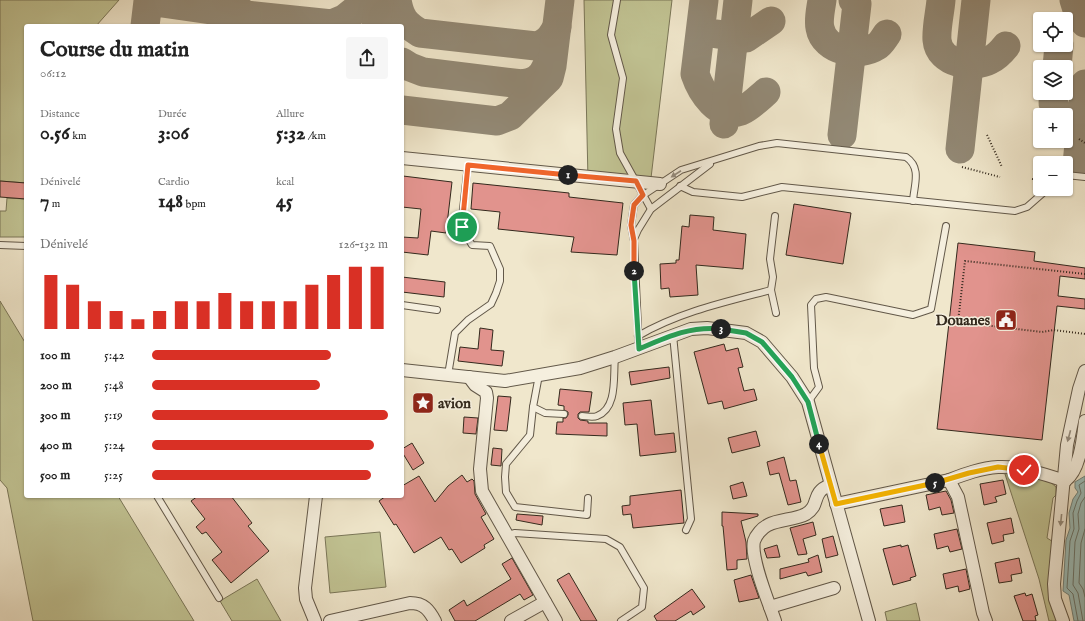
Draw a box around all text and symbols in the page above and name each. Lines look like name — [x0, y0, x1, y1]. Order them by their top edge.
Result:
map controls — [1033, 12, 1073, 196]
button: locate — [1033, 12, 1073, 52]
text: Course du matin — [40, 36, 189, 64]
button: share — [346, 37, 388, 79]
button: layers — [1033, 60, 1073, 100]
text: 06:12 — [40, 65, 66, 82]
text: Distance — [40, 107, 80, 121]
text: Durée — [158, 107, 187, 121]
text: Allure — [276, 107, 304, 121]
button: + — [1033, 108, 1073, 148]
text: 0.56 — [40, 121, 70, 146]
text: 3:06 — [158, 121, 189, 146]
text: 5:32 — [276, 121, 305, 146]
text: km — [70, 129, 87, 143]
text: /km — [305, 129, 326, 143]
button: − — [1033, 156, 1073, 196]
pin: 1 — [558, 165, 578, 185]
text: 1 — [566, 168, 570, 182]
one-way arrow — [670, 170, 681, 178]
text: Dénivelé — [40, 175, 81, 189]
text: Cardio — [158, 175, 189, 189]
text: kcal — [276, 175, 294, 189]
text: 7 — [40, 189, 49, 214]
text: 148 — [158, 189, 183, 214]
text: 45 — [276, 189, 293, 214]
text: m — [49, 197, 60, 211]
text: bpm — [183, 197, 206, 211]
pin — [445, 210, 479, 244]
icon: arrive — [451, 216, 473, 238]
text: Dénivelé — [40, 236, 88, 253]
text: 126–132 m — [339, 236, 388, 253]
pin: 2 — [624, 261, 644, 281]
text: 2 — [631, 264, 637, 278]
public building icon: Douanes — [993, 307, 1019, 333]
place label: Douanes — [936, 311, 991, 330]
pin: 3 — [711, 319, 731, 339]
text: 3 — [719, 322, 723, 336]
text: 100 m — [40, 347, 70, 364]
text: 5:42 — [104, 347, 125, 364]
text: 200 m — [40, 377, 72, 394]
text: 5:48 — [104, 377, 124, 394]
place icon: avion — [410, 390, 436, 416]
place label: avion — [438, 394, 471, 413]
text: 300 m — [40, 407, 71, 424]
text: 5:19 — [104, 407, 123, 424]
one-way arrow — [1066, 430, 1072, 442]
pin: 4 — [809, 434, 829, 454]
text: 400 m — [40, 437, 72, 454]
text: 5:24 — [104, 437, 125, 454]
text: 4 — [816, 437, 822, 451]
pin — [1007, 453, 1041, 487]
icon: check — [1013, 459, 1035, 481]
text: 500 m — [40, 467, 70, 484]
text: 5:25 — [104, 467, 123, 484]
pin: 5 — [925, 473, 945, 493]
text: 5 — [933, 476, 937, 490]
one-way arrow — [1057, 514, 1064, 526]

